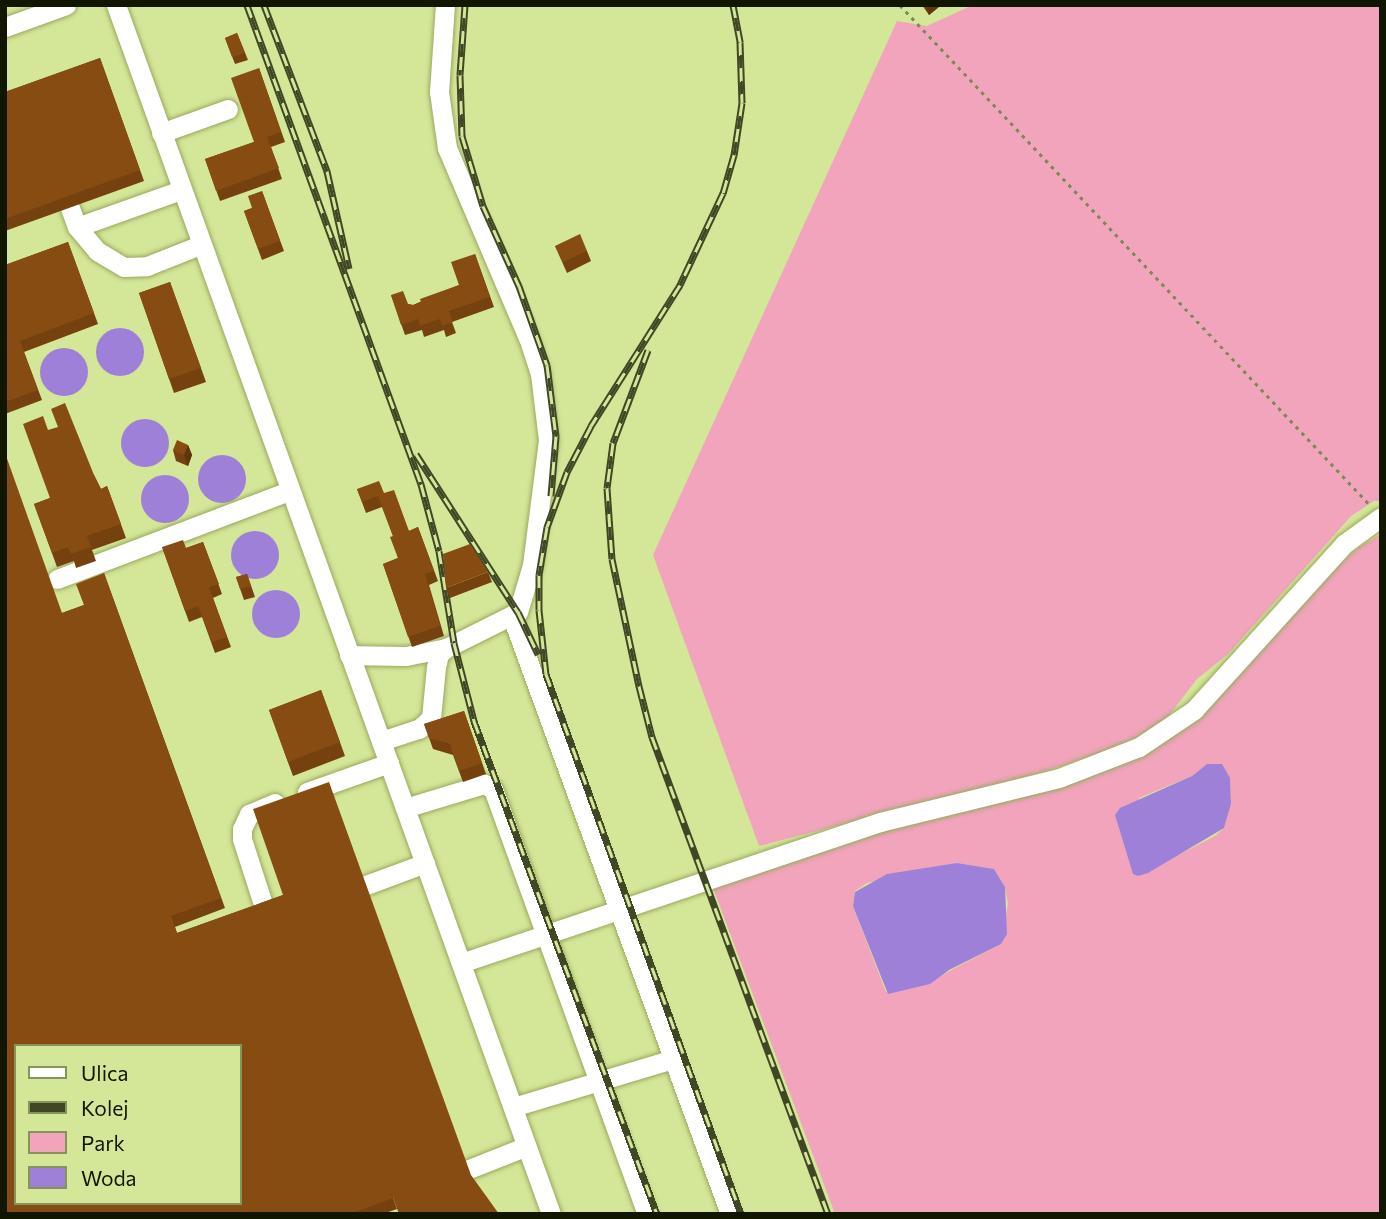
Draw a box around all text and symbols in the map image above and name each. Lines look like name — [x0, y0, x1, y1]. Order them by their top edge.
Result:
legend — [14, 1044, 242, 1205]
text: Ulica — [81, 1060, 128, 1085]
text: Kolej — [81, 1095, 129, 1120]
text: Park — [81, 1130, 125, 1155]
text: Woda — [81, 1165, 137, 1190]

